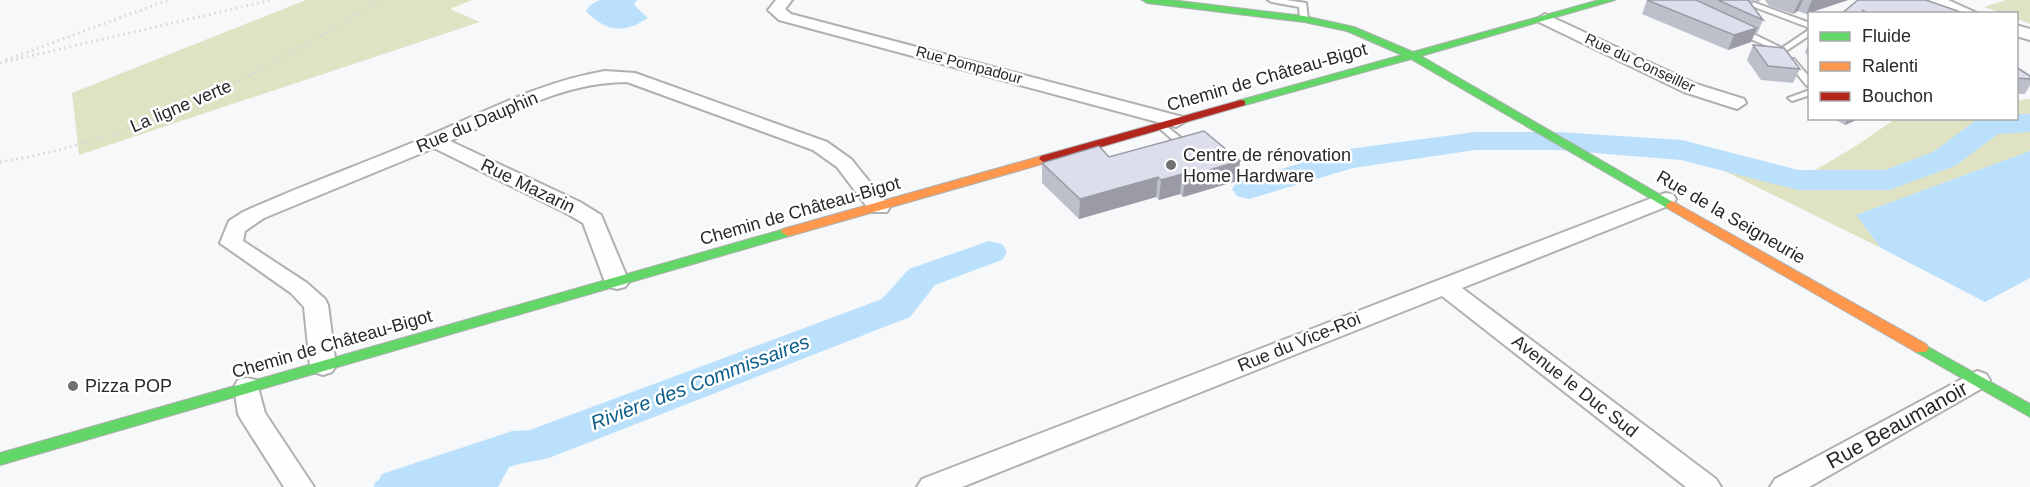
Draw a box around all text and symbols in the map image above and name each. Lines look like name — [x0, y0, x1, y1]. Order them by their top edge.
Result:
legend — [1808, 12, 2018, 120]
text: Fluide — [1862, 26, 1911, 46]
street label: Rue du Conseiller — [1583, 30, 1698, 95]
street label: Chemin de Château-Bigot — [1165, 39, 1369, 115]
street label: Rue Pompadour — [914, 42, 1024, 87]
text: Ralenti — [1862, 56, 1918, 76]
street label: La ligne verte — [127, 76, 235, 136]
text: Bouchon — [1862, 86, 1933, 106]
street label: Rue du Dauphin — [413, 87, 541, 157]
place label: Centre de rénovation Home Hardware — [1183, 145, 1351, 186]
street label: Rue Mazarin — [478, 155, 578, 217]
marker: Centre de rénovation Home Hardware — [1164, 158, 1178, 172]
street label: Rue de la Seigneurie — [1653, 166, 1809, 268]
street label: Chemin de Château-Bigot — [698, 173, 902, 249]
street label: Chemin de Château-Bigot — [230, 306, 434, 382]
street label: Rue du Vice-Roi — [1235, 308, 1363, 376]
water label: Rivière des Commissaires — [588, 330, 812, 434]
street label: Avenue le Duc Sud — [1508, 331, 1642, 441]
place label: Pizza POP — [85, 376, 172, 396]
street label: Rue Beaumanoir — [1822, 376, 1971, 473]
marker: Pizza POP — [66, 379, 80, 393]

